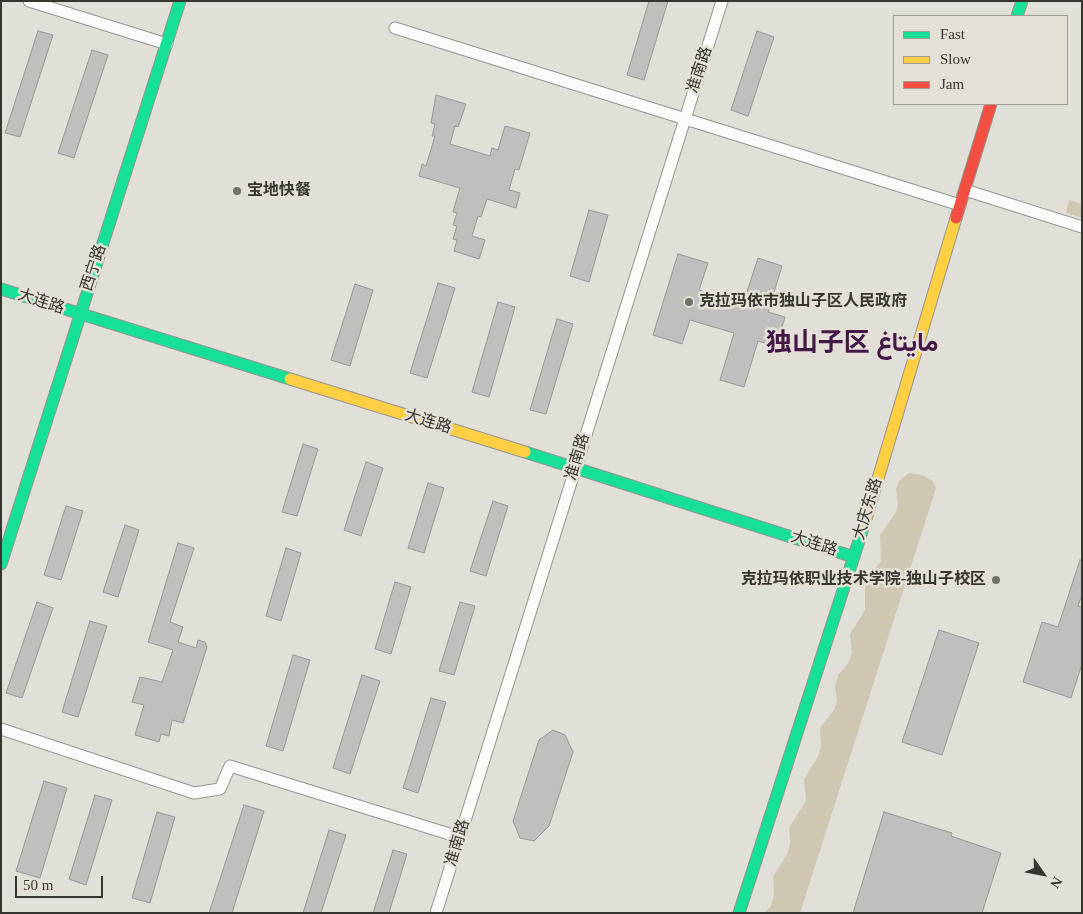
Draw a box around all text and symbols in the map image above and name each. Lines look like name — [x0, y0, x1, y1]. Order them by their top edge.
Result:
legend — [893, 15, 1068, 105]
text: Fast — [940, 26, 965, 42]
street label: 准南路 — [683, 44, 717, 96]
text: Slow — [940, 51, 971, 67]
text: Jam — [940, 76, 964, 92]
place label: 宝地快餐 — [247, 181, 311, 201]
marker: 宝地快餐 — [231, 185, 243, 197]
street label: 西宁路 — [77, 242, 111, 294]
street label: 大连路 — [15, 285, 67, 319]
place label: 克拉玛依市独山子区人民政府 — [699, 292, 907, 312]
marker: 克拉玛依市独山子区人民政府 — [683, 296, 695, 308]
district label: 独山子区 مايتاغ — [766, 328, 938, 360]
street label: 大连路 — [402, 406, 454, 438]
street label: 准南路 — [562, 431, 594, 483]
street label: 大庆东路 — [849, 476, 887, 542]
street label: 大连路 — [788, 527, 840, 561]
place label: 克拉玛依职业技术学院-独山子校区 — [741, 570, 986, 590]
marker: 克拉玛依职业技术学院-独山子校区 — [990, 574, 1002, 586]
street label: 准南路 — [442, 817, 474, 869]
north arrow — [1018, 849, 1068, 899]
scale bar — [18, 866, 105, 898]
text: N — [1047, 874, 1065, 891]
text: 50 m — [23, 877, 53, 893]

